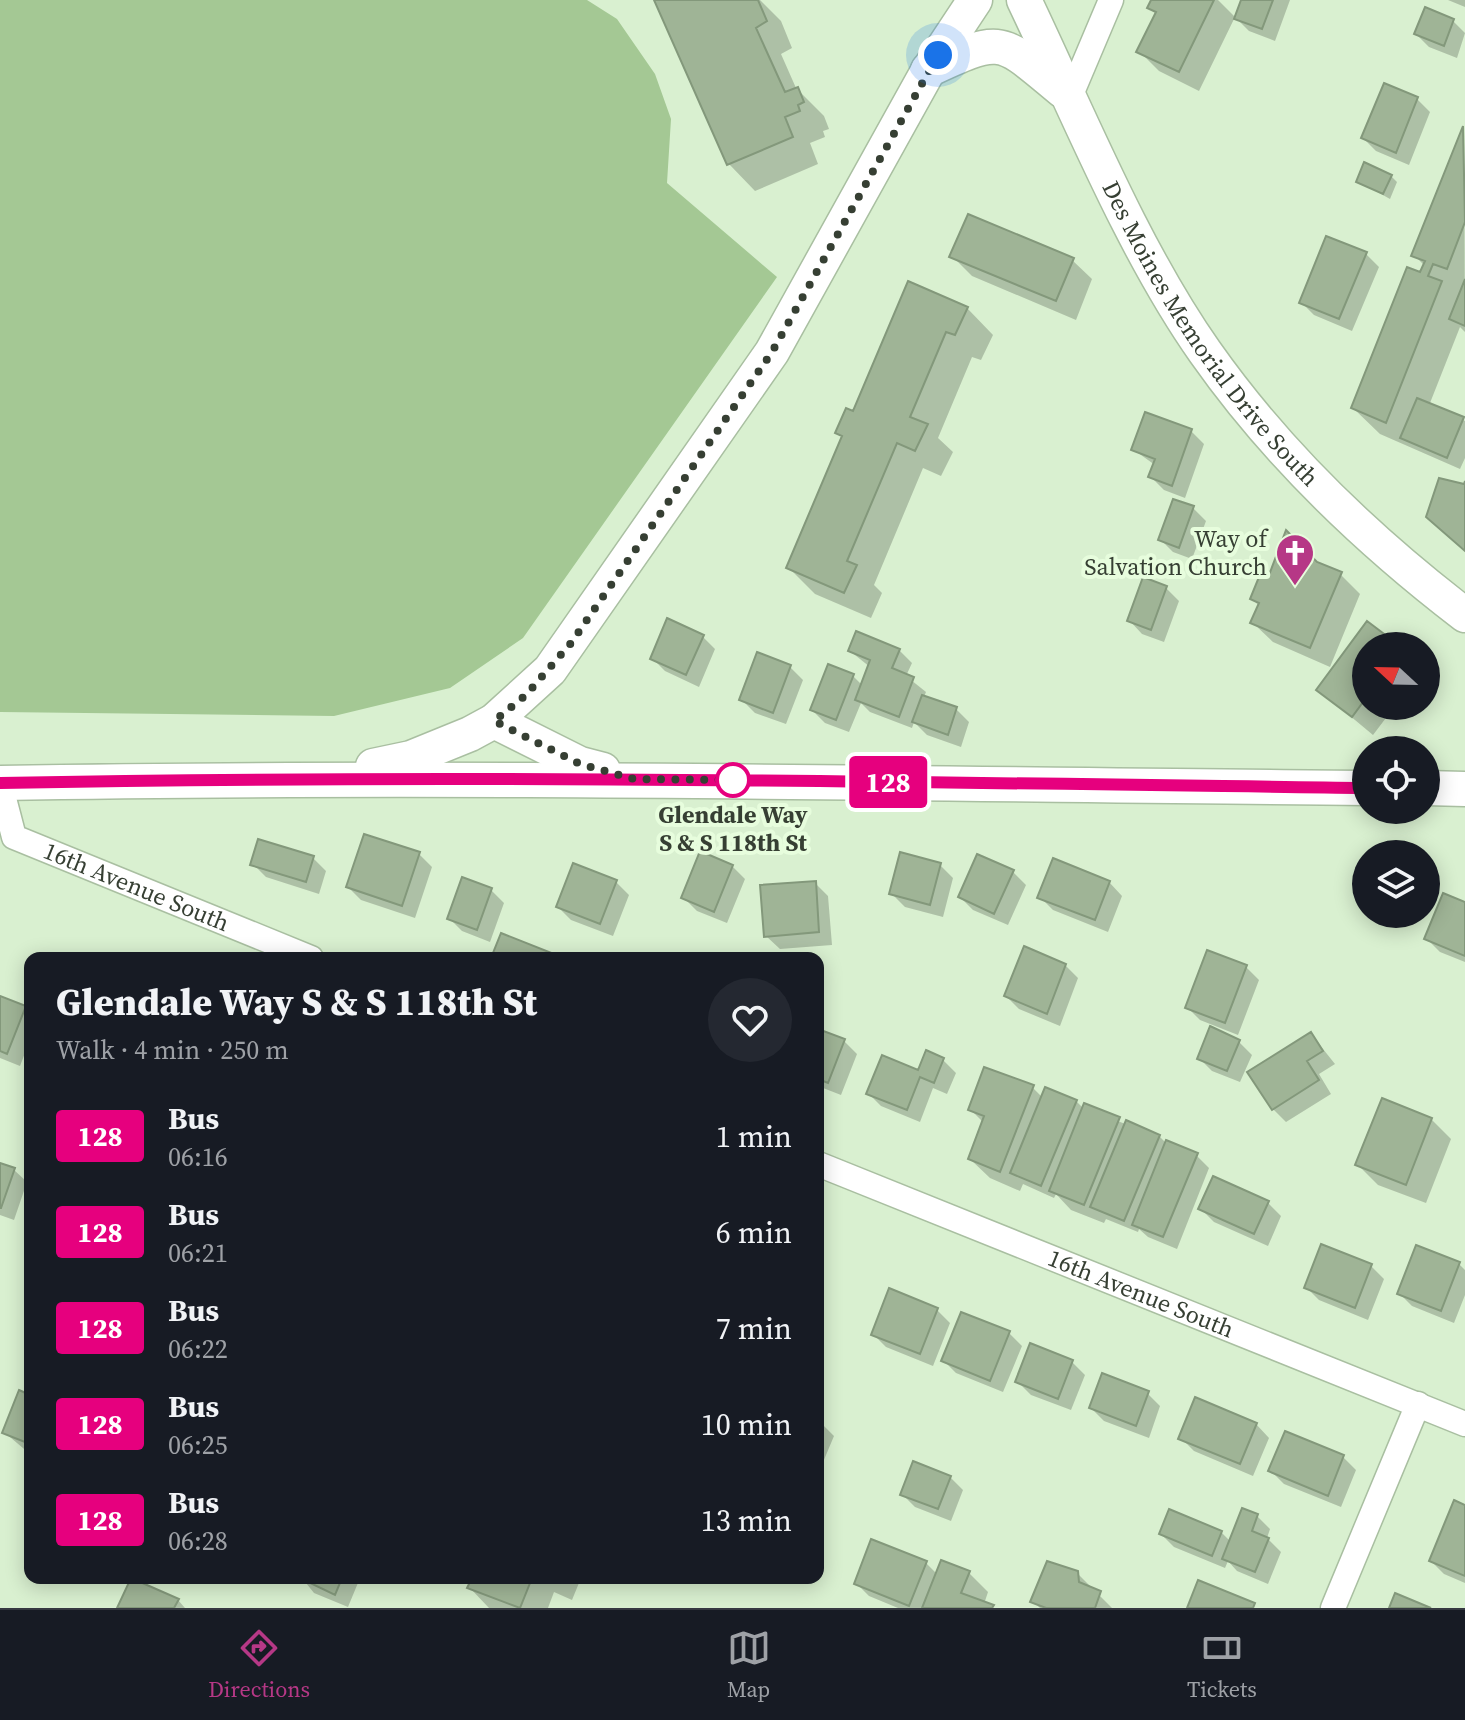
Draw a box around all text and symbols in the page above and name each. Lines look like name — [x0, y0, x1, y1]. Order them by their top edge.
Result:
your location — [918, 35, 958, 75]
street label: Des Moines Memorial Drive South — [1095, 175, 1326, 494]
place label: Way of Salvation Church — [1084, 522, 1270, 583]
church icon: Way of Salvation Church — [1274, 532, 1316, 587]
north arrow — [1352, 632, 1440, 720]
map controls — [1352, 632, 1440, 928]
button: locate — [1352, 736, 1440, 824]
line badge: 128 — [842, 756, 934, 808]
marker: Glendale Way S & S 118th St — [716, 763, 750, 797]
text: 128 — [865, 763, 911, 801]
place label: Glendale Way S & S 118th St — [658, 798, 808, 859]
street label: 16th Avenue South — [39, 834, 234, 939]
button: layers — [1352, 840, 1440, 928]
text: Glendale Way S & S 118th St — [56, 976, 537, 1028]
button: heart — [708, 978, 792, 1062]
text: Walk · 4 min · 250 m — [56, 1032, 289, 1068]
text: Bus — [168, 1098, 219, 1139]
text: 1 min — [716, 1116, 792, 1157]
text: 128 — [77, 1117, 123, 1155]
text: 06:16 — [168, 1139, 228, 1175]
text: Bus — [168, 1194, 219, 1235]
text: 6 min — [716, 1212, 792, 1253]
text: 128 — [77, 1213, 123, 1251]
text: 06:21 — [168, 1235, 228, 1271]
street label: 16th Avenue South — [1043, 1241, 1239, 1345]
text: Bus — [168, 1290, 219, 1331]
text: 7 min — [716, 1308, 792, 1349]
text: 128 — [77, 1309, 123, 1347]
text: 06:22 — [168, 1331, 228, 1367]
text: Bus — [168, 1386, 219, 1427]
text: 10 min — [701, 1404, 792, 1445]
text: 128 — [77, 1405, 123, 1443]
text: 06:25 — [168, 1427, 228, 1463]
text: Bus — [168, 1482, 219, 1523]
text: 13 min — [701, 1500, 792, 1541]
text: 128 — [77, 1501, 123, 1539]
text: 06:28 — [168, 1523, 228, 1559]
tab: Directions — [208, 1626, 310, 1704]
tab: Map — [727, 1626, 771, 1704]
tab: Tickets — [1187, 1626, 1257, 1704]

